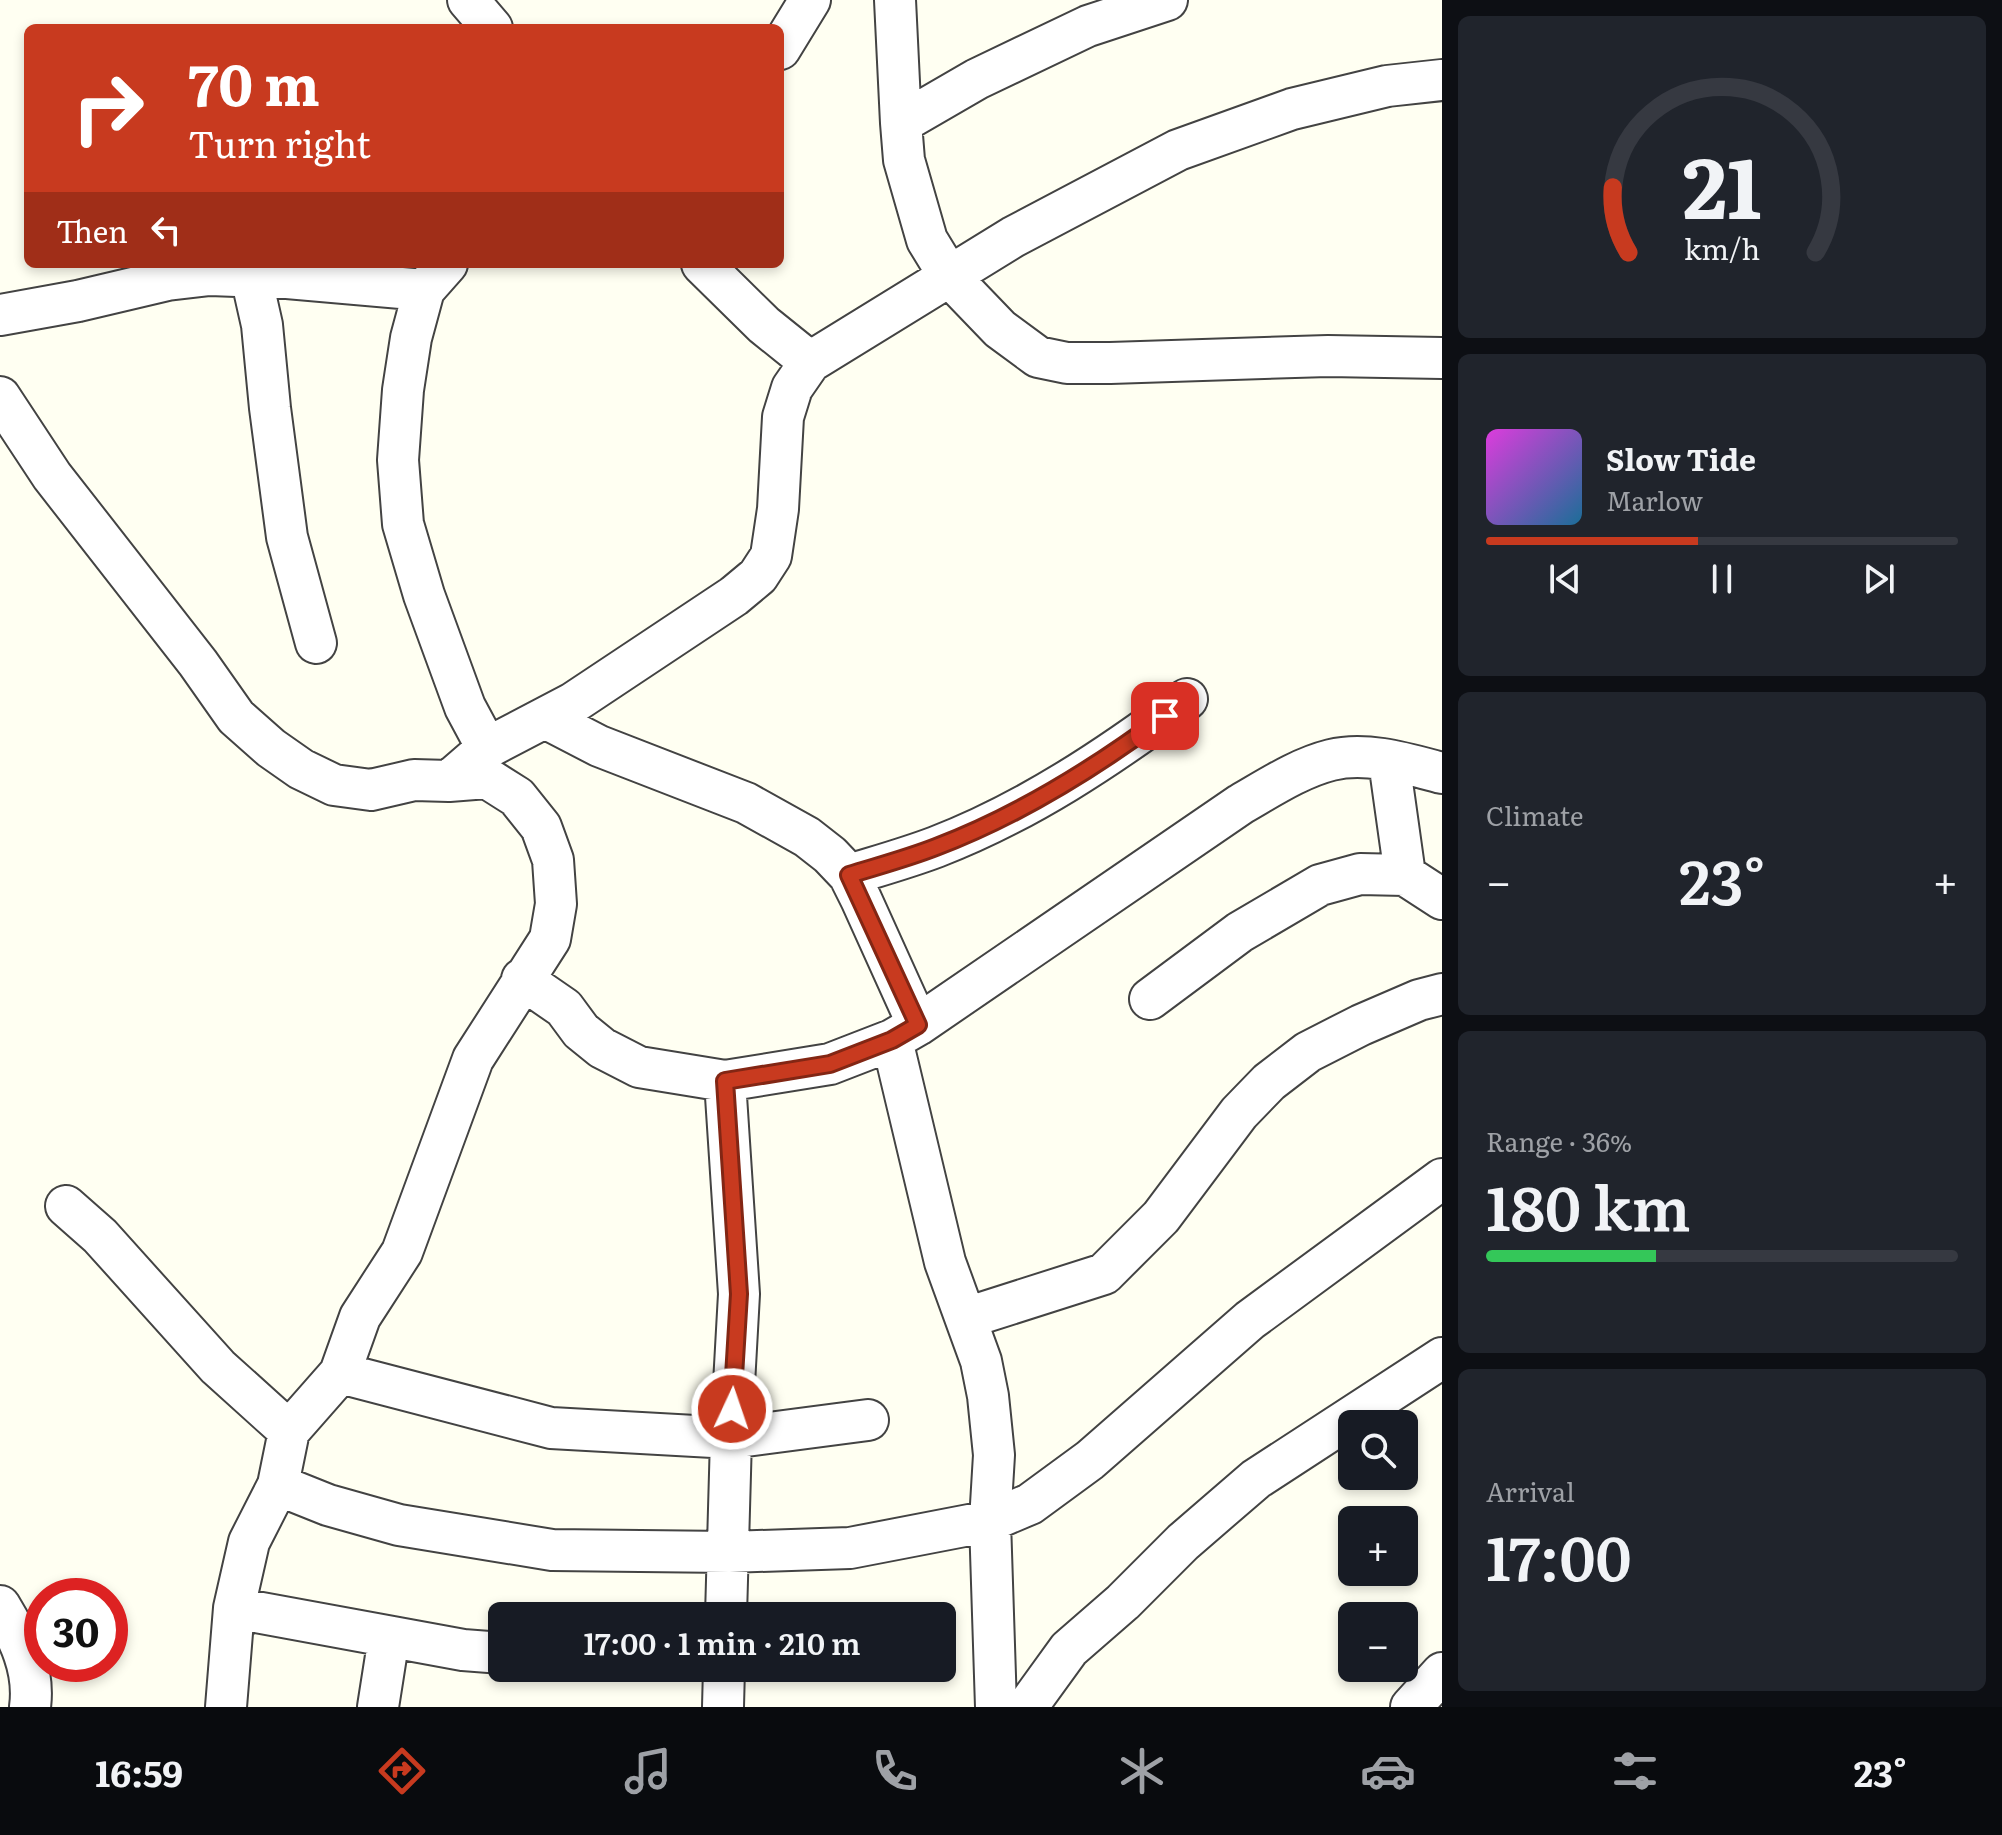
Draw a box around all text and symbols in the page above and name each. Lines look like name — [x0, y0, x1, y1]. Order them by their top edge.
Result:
text: 70 m — [188, 40, 320, 123]
icon: right — [56, 56, 160, 160]
text: Turn right — [188, 116, 371, 169]
text: 21 — [1682, 121, 1762, 245]
text: Then — [56, 208, 128, 252]
icon: left — [144, 208, 188, 252]
text: km/h — [1684, 226, 1760, 269]
text: Slow Tide — [1606, 436, 1756, 480]
text: Marlow — [1606, 480, 1703, 519]
icon: previous — [1543, 557, 1587, 601]
icon: pause — [1700, 557, 1744, 601]
icon: next — [1857, 557, 1901, 601]
pin — [1131, 682, 1199, 750]
icon: arrive — [1143, 694, 1187, 738]
text: Climate — [1486, 795, 1584, 834]
text: 23° — [1679, 834, 1765, 923]
text: − — [1486, 846, 1512, 912]
text: + — [1932, 846, 1958, 912]
text: Range · 36% — [1486, 1121, 1632, 1160]
text: 180 km — [1486, 1160, 1691, 1249]
position arrow — [690, 1367, 774, 1451]
map controls — [1338, 1410, 1418, 1682]
button: search — [1338, 1410, 1418, 1490]
text: Arrival — [1486, 1471, 1575, 1510]
button: + — [1338, 1506, 1418, 1586]
text: 17:00 — [1486, 1510, 1631, 1599]
speed limit sign: 30 — [24, 1578, 128, 1682]
button: − — [1338, 1602, 1418, 1682]
text: 17:00 · 1 min · 210 m — [583, 1620, 861, 1664]
icon: directions — [374, 1743, 430, 1799]
icon: music — [620, 1743, 676, 1799]
icon: phone — [867, 1743, 923, 1799]
icon: climate — [1114, 1743, 1170, 1799]
icon: car — [1360, 1743, 1416, 1799]
icon: filters — [1607, 1743, 1663, 1799]
text: 16:59 — [95, 1745, 183, 1798]
text: 23° — [1854, 1745, 1907, 1798]

